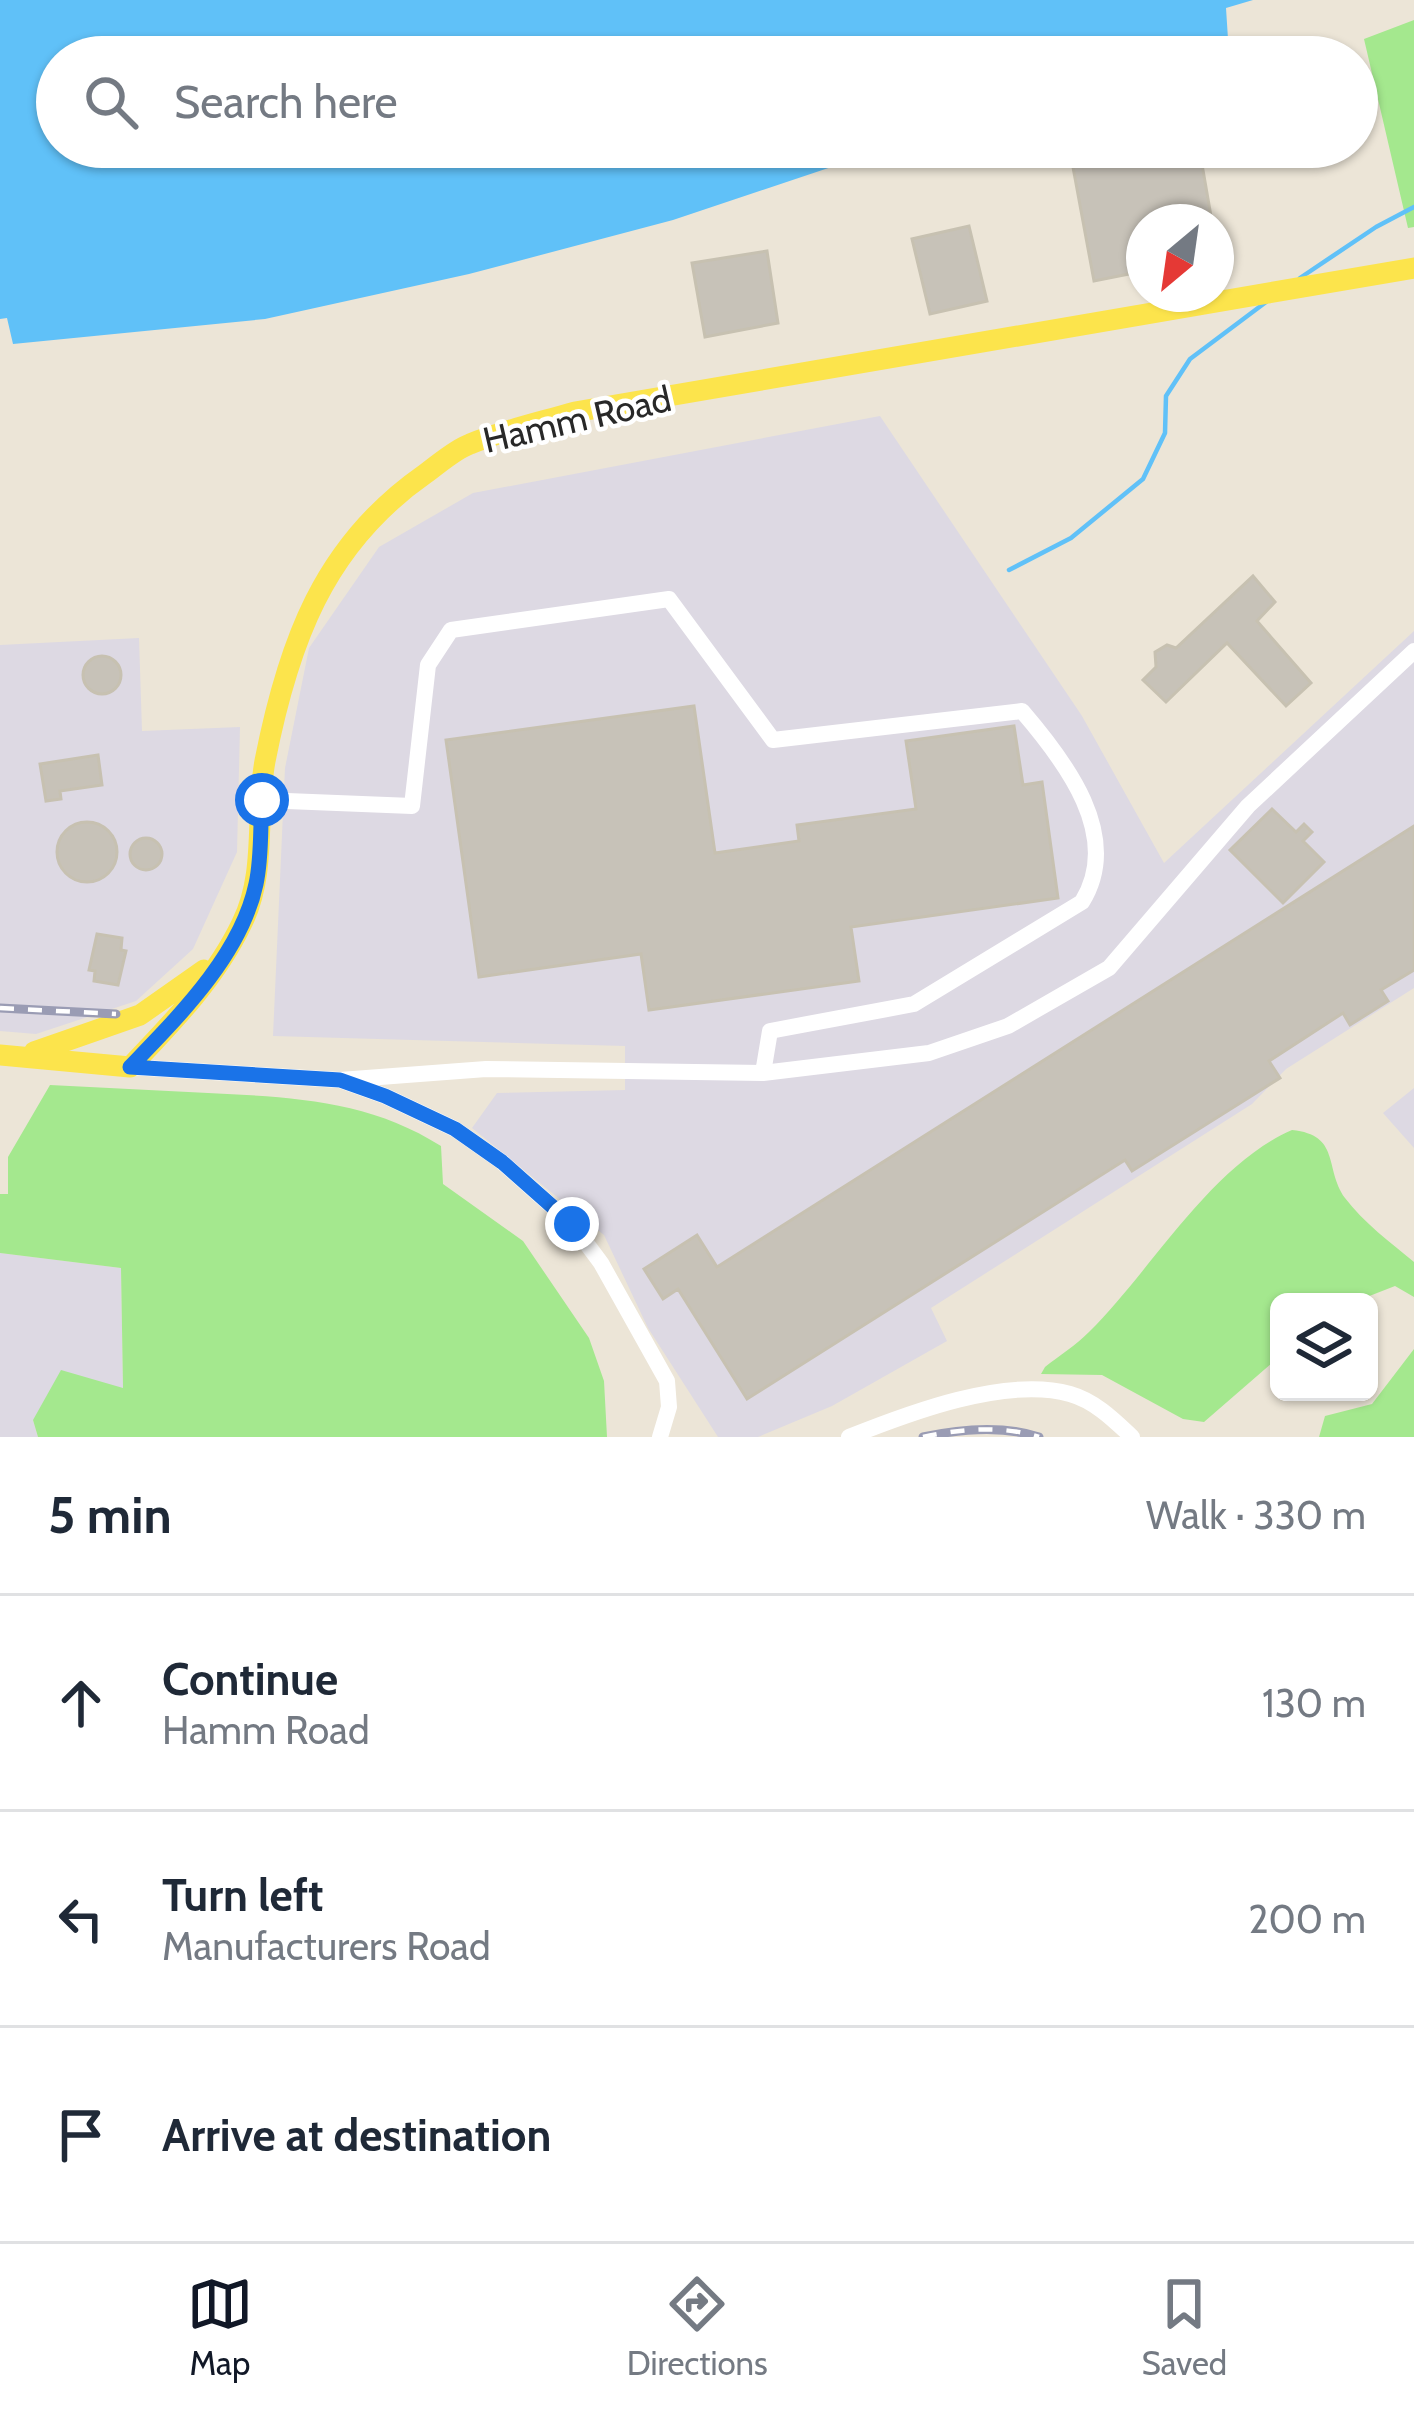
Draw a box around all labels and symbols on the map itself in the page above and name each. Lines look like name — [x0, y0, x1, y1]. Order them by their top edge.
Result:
north arrow — [1126, 204, 1234, 312]
street label: Hamm Road — [479, 376, 675, 462]
route start — [235, 773, 289, 827]
route end — [545, 1197, 599, 1251]

